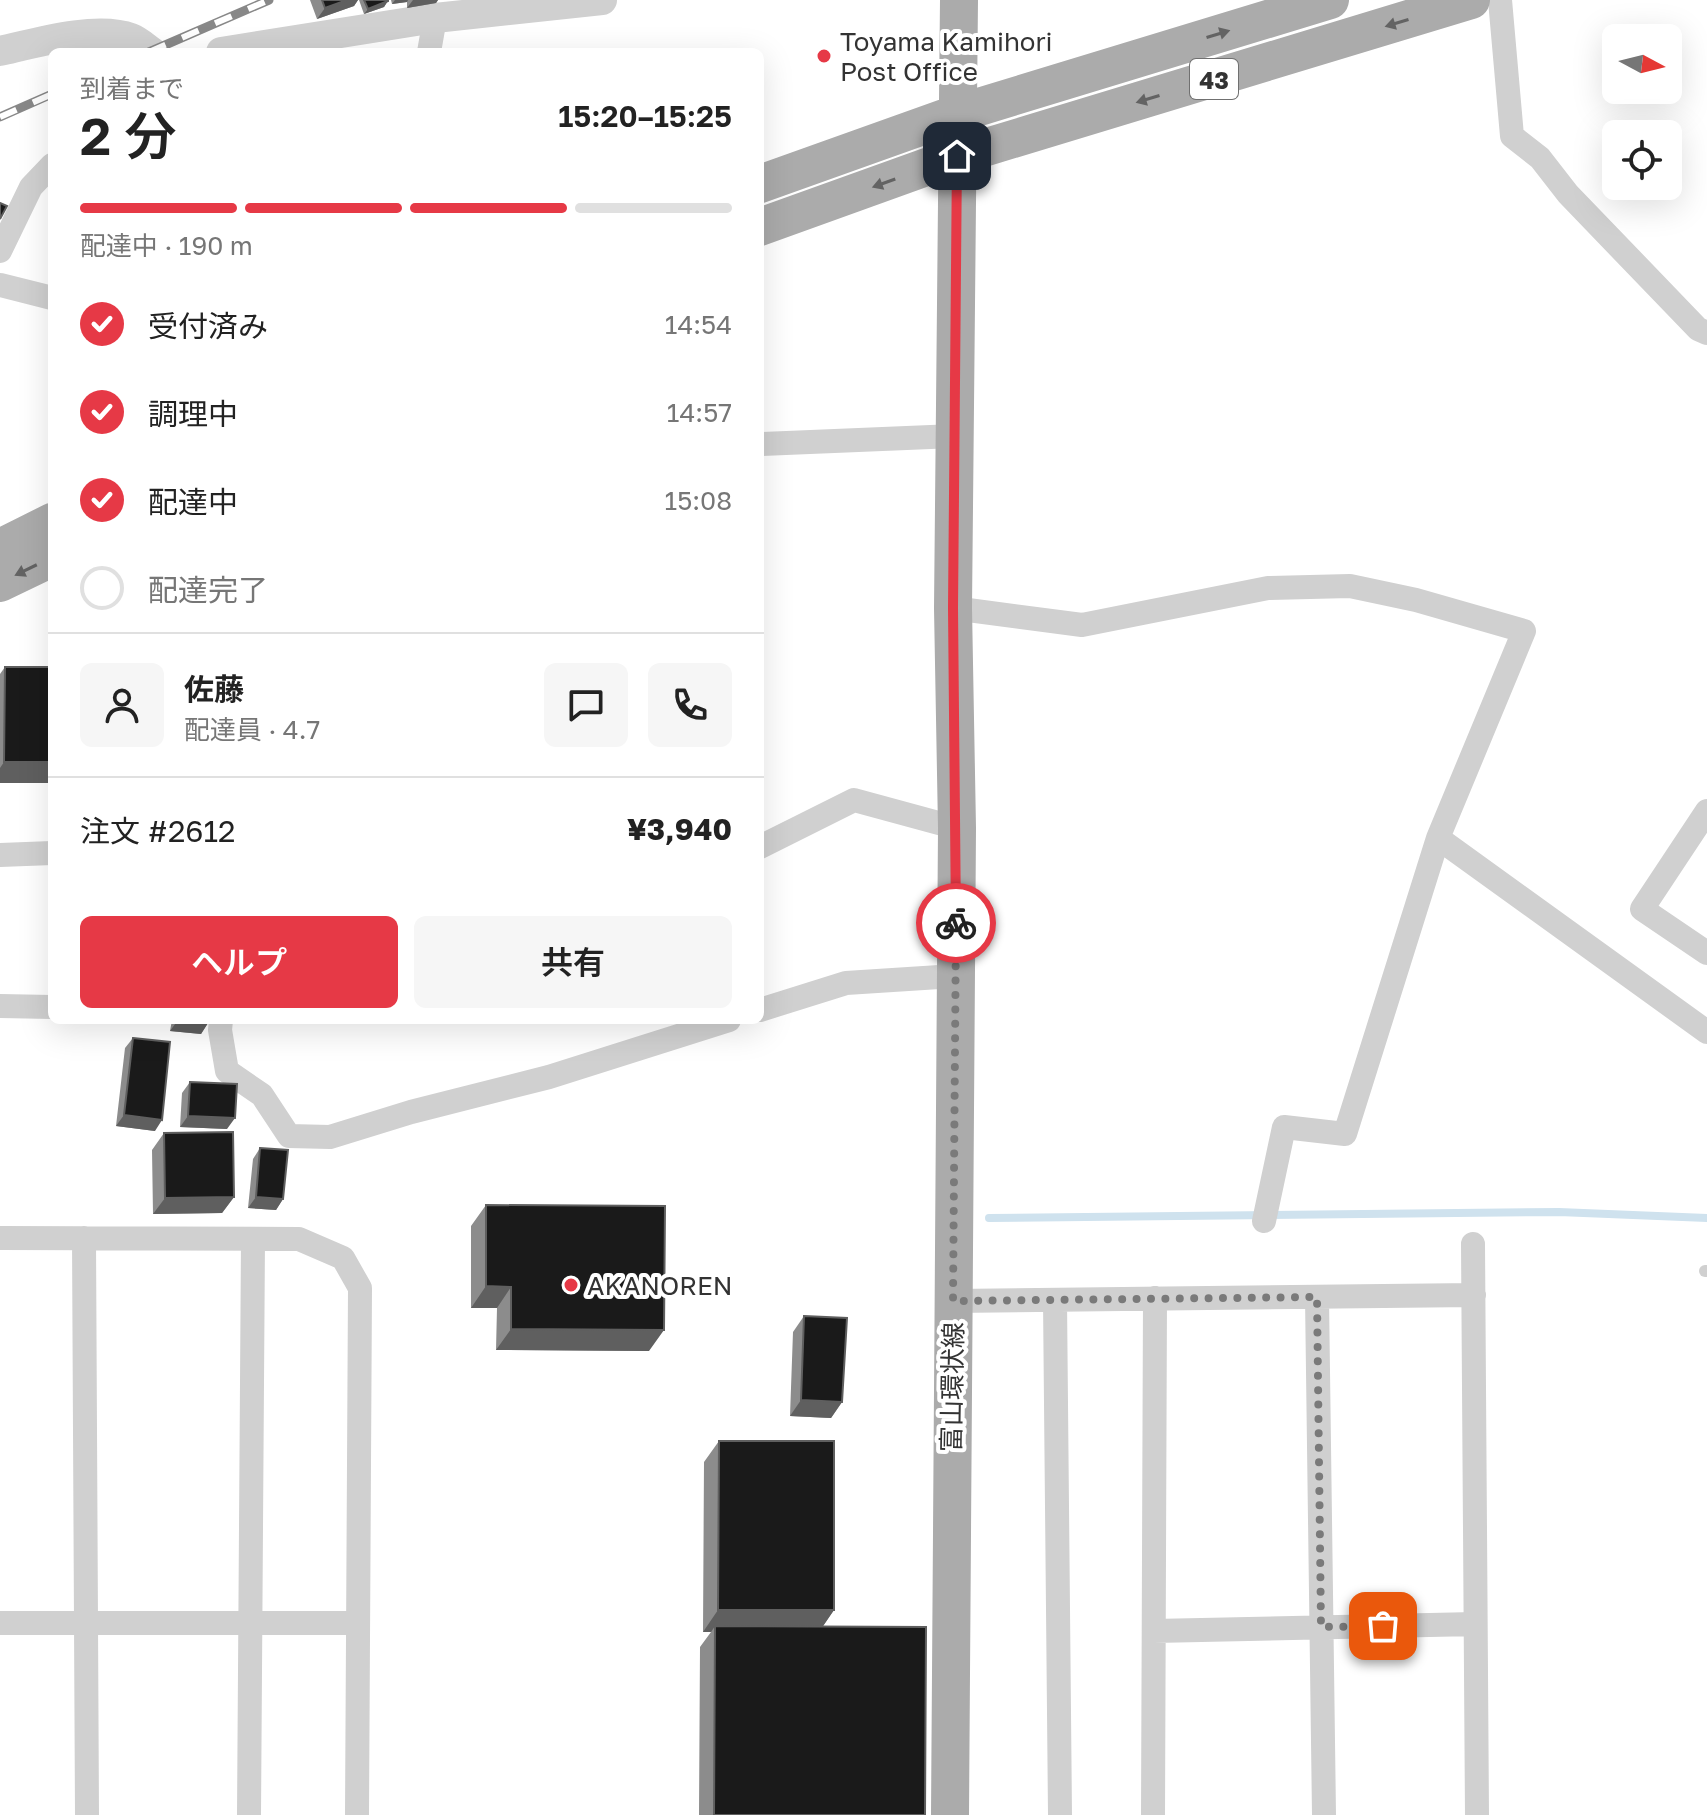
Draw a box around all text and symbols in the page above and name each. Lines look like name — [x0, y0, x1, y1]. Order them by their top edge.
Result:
one-way arrow — [1384, 17, 1408, 30]
north arrow — [1602, 24, 1682, 104]
map controls — [1602, 24, 1682, 200]
place label: Toyama Kamihori Post Office — [840, 26, 1053, 87]
one-way arrow — [1207, 27, 1231, 40]
marker: Toyama Kamihori Post Office — [815, 47, 833, 65]
road number: 43 — [1190, 59, 1238, 99]
text: 到着まで — [80, 73, 184, 104]
one-way arrow — [1136, 93, 1160, 106]
text: 15:20–15:25 — [558, 98, 732, 134]
text: 2 分 — [80, 104, 176, 166]
button: locate — [1602, 120, 1682, 200]
pin — [923, 122, 991, 190]
icon: home — [935, 134, 979, 178]
one-way arrow — [871, 177, 895, 189]
text: 配達中 · 190 m — [80, 230, 253, 261]
icon: check — [80, 302, 124, 346]
text: 受付済み — [148, 308, 268, 344]
text: 14:54 — [665, 309, 732, 340]
icon: check — [80, 390, 124, 434]
text: 調理中 — [148, 396, 238, 432]
text: 14:57 — [667, 397, 732, 428]
icon: check — [80, 478, 124, 522]
text: 配達中 — [148, 484, 238, 520]
text: 15:08 — [665, 485, 732, 516]
one-way arrow — [14, 564, 37, 577]
text: 配達完了 — [148, 572, 268, 608]
button: person — [80, 663, 164, 747]
button: chat — [544, 663, 628, 747]
button: phone — [648, 663, 732, 747]
text: 佐藤 — [184, 671, 244, 707]
text: 配達員 · 4.7 — [184, 714, 320, 745]
text: ¥3,940 — [627, 811, 732, 847]
text: 注文 #2612 — [80, 813, 235, 849]
courier — [916, 883, 996, 963]
icon: bike — [934, 901, 978, 945]
button: ヘルプ — [80, 916, 398, 1008]
button: 共有 — [414, 916, 732, 1008]
place label: AKANOREN — [587, 1270, 733, 1301]
marker: AKANOREN — [562, 1276, 580, 1294]
street label: 富山環状線 — [935, 1322, 969, 1452]
pin — [1349, 1592, 1417, 1660]
icon: bag — [1361, 1604, 1405, 1648]

